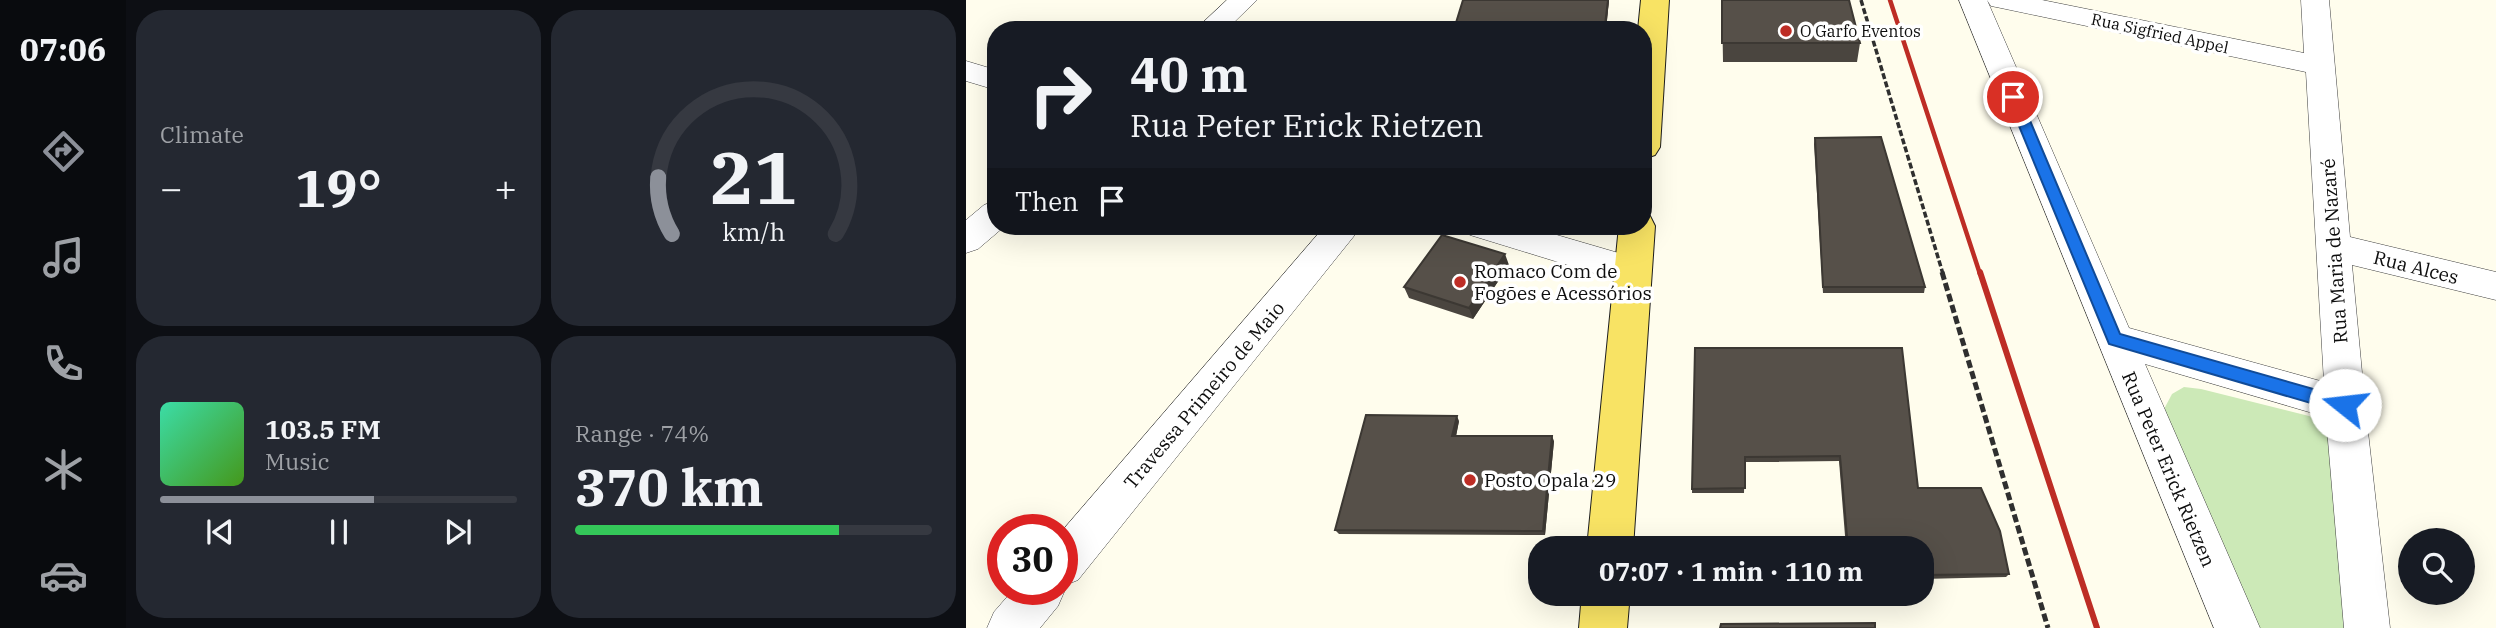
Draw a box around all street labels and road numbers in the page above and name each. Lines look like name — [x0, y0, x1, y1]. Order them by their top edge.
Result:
street label: Rua Sigfried Appel — [2089, 9, 2231, 57]
street label: Rua Maria de Nazaré — [2316, 158, 2352, 344]
street label: Rua Alces — [2371, 245, 2461, 289]
street label: Travessa Primeiro de Maio — [1118, 296, 1290, 494]
street label: Rua Peter Erick Rietzen — [2117, 368, 2221, 570]

